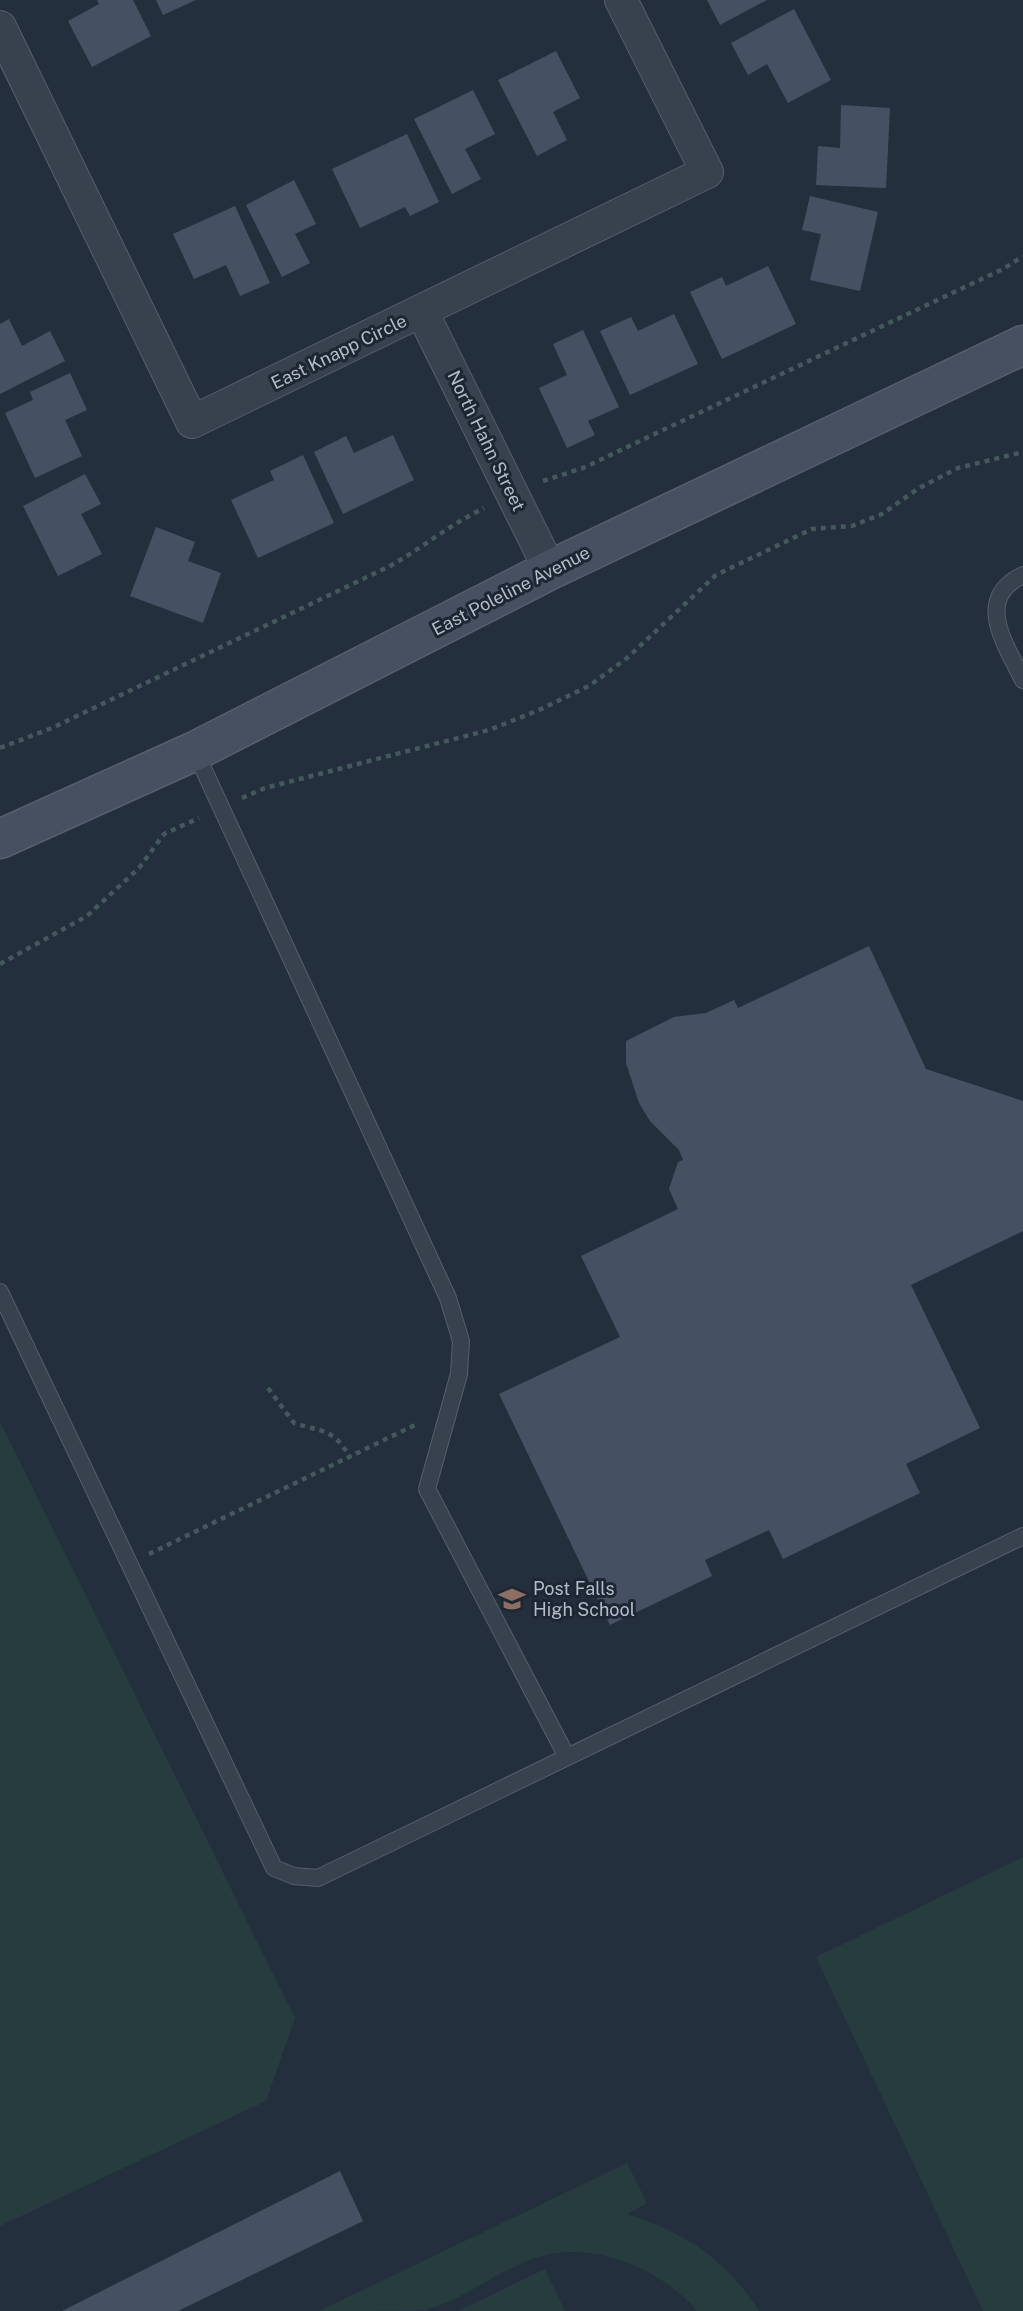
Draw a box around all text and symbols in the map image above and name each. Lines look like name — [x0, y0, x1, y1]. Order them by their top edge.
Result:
street label: East Knapp Circle — [268, 310, 410, 393]
street label: North Hahn Street — [443, 367, 530, 514]
street label: East Poleline Avenue — [428, 542, 593, 640]
place label: Post Falls High School — [533, 1578, 635, 1620]
school or university icon: Post Falls High School — [497, 1584, 527, 1614]

